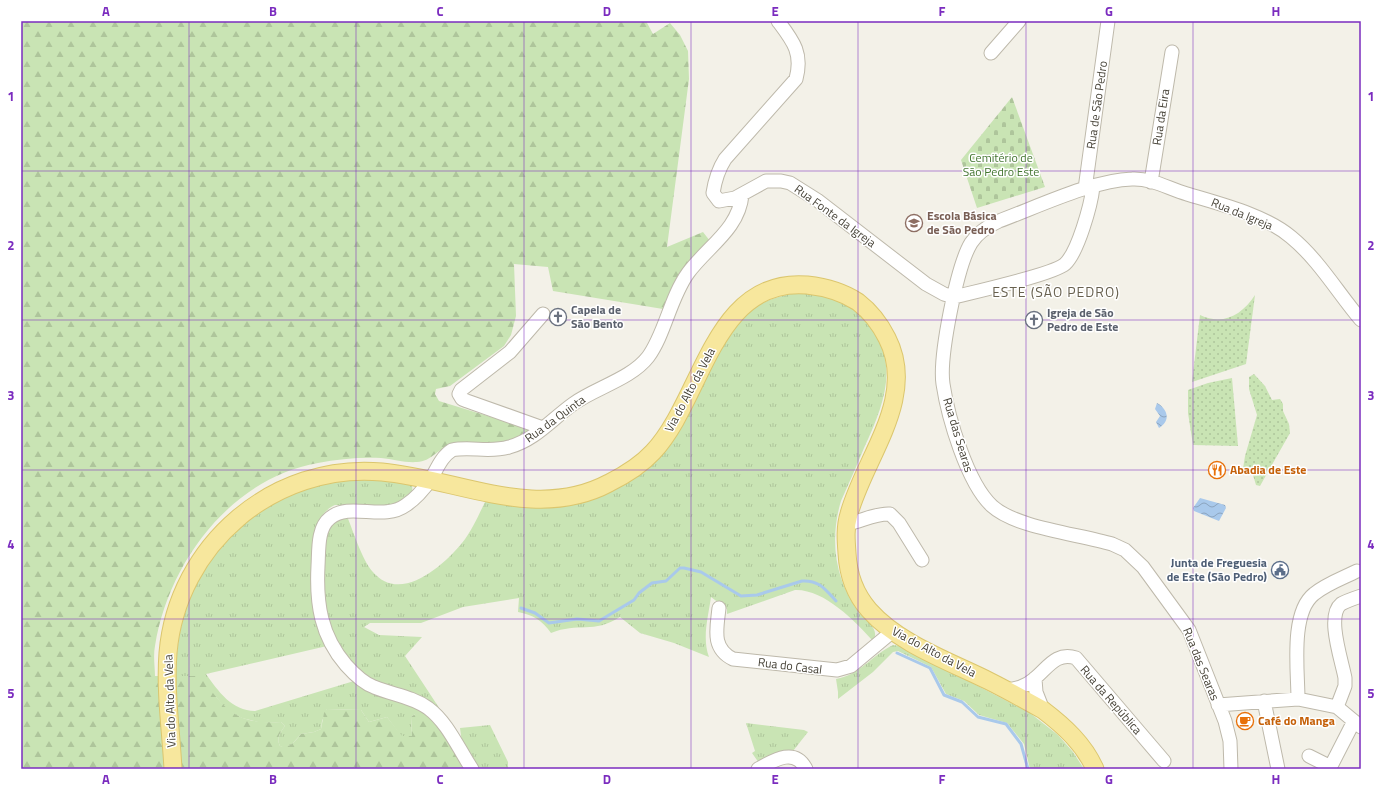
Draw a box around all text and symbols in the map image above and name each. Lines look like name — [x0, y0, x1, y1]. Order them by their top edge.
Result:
text: A — [102, 1, 110, 21]
text: B — [269, 1, 277, 21]
text: C — [436, 1, 444, 21]
text: D — [603, 1, 611, 21]
text: E — [771, 1, 779, 21]
text: F — [939, 1, 946, 21]
text: G — [1105, 1, 1113, 21]
text: H — [1272, 1, 1280, 21]
street label: Rua de São Pedro — [1081, 60, 1112, 150]
text: 1 — [7, 86, 15, 106]
text: 1 — [1367, 86, 1375, 106]
street label: Rua da Eira — [1147, 87, 1174, 146]
park label: Cemitério de São Pedro Este — [963, 148, 1039, 181]
street label: Rua Fonte da Igreja — [791, 179, 880, 252]
street label: Rua da Igreja — [1208, 193, 1276, 235]
place label: Escola Básica de São Pedro — [927, 206, 997, 239]
school or university icon: Escola Básica de São Pedro — [904, 213, 924, 233]
text: 2 — [7, 235, 15, 255]
text: 2 — [1367, 235, 1375, 255]
district label: ESTE (SÃO PEDRO) — [992, 281, 1120, 302]
place label: Capela de São Bento — [571, 300, 624, 333]
place label: Igreja de São Pedro de Este — [1047, 303, 1118, 336]
church icon: Capela de São Bento — [548, 307, 568, 327]
church icon: Igreja de São Pedro de Este — [1024, 310, 1044, 330]
street label: Via do Alto da Vela — [659, 344, 720, 435]
text: 3 — [7, 385, 15, 405]
text: 3 — [1367, 385, 1375, 405]
street label: Rua da Quinta — [520, 390, 589, 447]
street label: Rua das Searas — [938, 395, 979, 475]
restaurant icon: Abadia de Este — [1207, 460, 1227, 480]
place label: Abadia de Este — [1230, 460, 1307, 479]
text: 4 — [7, 534, 15, 554]
text: 4 — [1367, 534, 1375, 554]
place label: Junta de Freguesia de Este (São Pedro) — [1167, 553, 1267, 586]
public building icon: Junta de Freguesia de Este (São Pedro) — [1270, 560, 1290, 580]
street label: Via do Alto da Vela — [889, 621, 980, 682]
street label: Rua das Searas — [1178, 624, 1225, 704]
street label: Rua do Casal — [757, 652, 823, 679]
street label: Via do Alto da Vela — [158, 654, 181, 748]
street label: Rua da República — [1076, 661, 1147, 739]
text: 5 — [7, 683, 15, 703]
text: 5 — [1367, 683, 1375, 703]
cafe icon: Café do Manga — [1235, 711, 1255, 731]
place label: Café do Manga — [1258, 711, 1335, 730]
text: A — [102, 769, 110, 789]
text: B — [269, 769, 277, 789]
text: C — [436, 769, 444, 789]
text: D — [603, 769, 611, 789]
text: E — [771, 769, 779, 789]
text: F — [939, 769, 946, 789]
text: G — [1105, 769, 1113, 789]
text: H — [1272, 769, 1280, 789]

